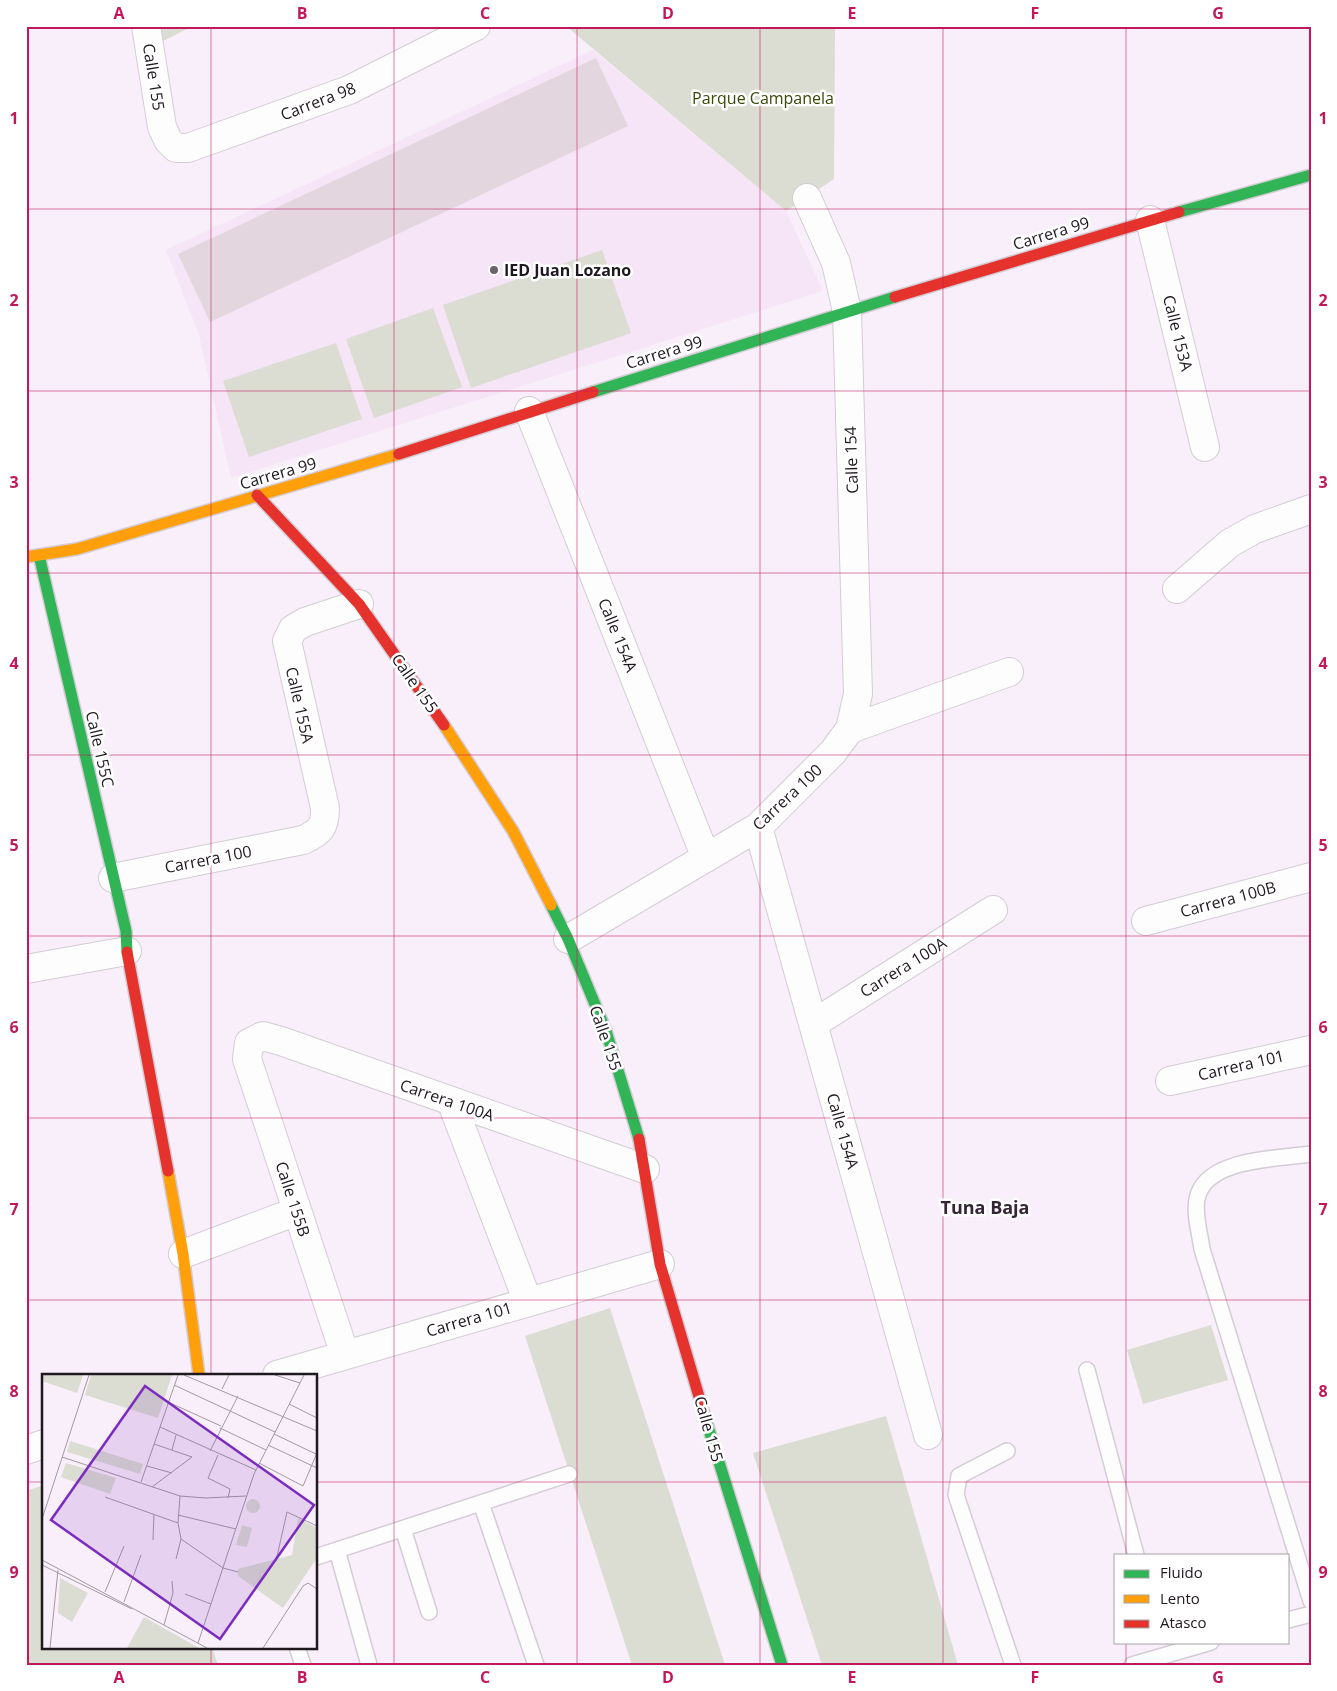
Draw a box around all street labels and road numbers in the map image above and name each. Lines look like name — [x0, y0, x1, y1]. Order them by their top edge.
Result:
street label: Calle 155 — [138, 42, 170, 112]
street label: Carrera 98 — [277, 77, 359, 125]
street label: Carrera 99 — [1010, 211, 1092, 255]
street label: Calle 153A — [1158, 293, 1198, 374]
street label: Carrera 99 — [623, 330, 705, 374]
street label: Calle 154 — [839, 426, 863, 494]
street label: Carrera 99 — [237, 452, 319, 494]
street label: Calle 154A — [593, 595, 643, 676]
street label: Calle 155 — [387, 649, 443, 717]
street label: Calle 155A — [281, 665, 320, 746]
street label: Calle 155C — [81, 709, 119, 789]
street label: Carrera 100 — [747, 759, 827, 835]
street label: Carrera 100 — [163, 840, 253, 878]
street label: Carrera 100B — [1178, 876, 1278, 922]
street label: Carrera 100A — [856, 931, 951, 1002]
street label: Calle 155 — [585, 1002, 627, 1074]
street label: Carrera 101 — [1196, 1044, 1286, 1086]
street label: Carrera 100A — [397, 1074, 498, 1127]
street label: Calle 154A — [822, 1091, 865, 1172]
street label: Calle 155B — [270, 1159, 316, 1239]
street label: Carrera 101 — [424, 1296, 514, 1342]
street label: Calle 155 — [689, 1393, 729, 1465]

